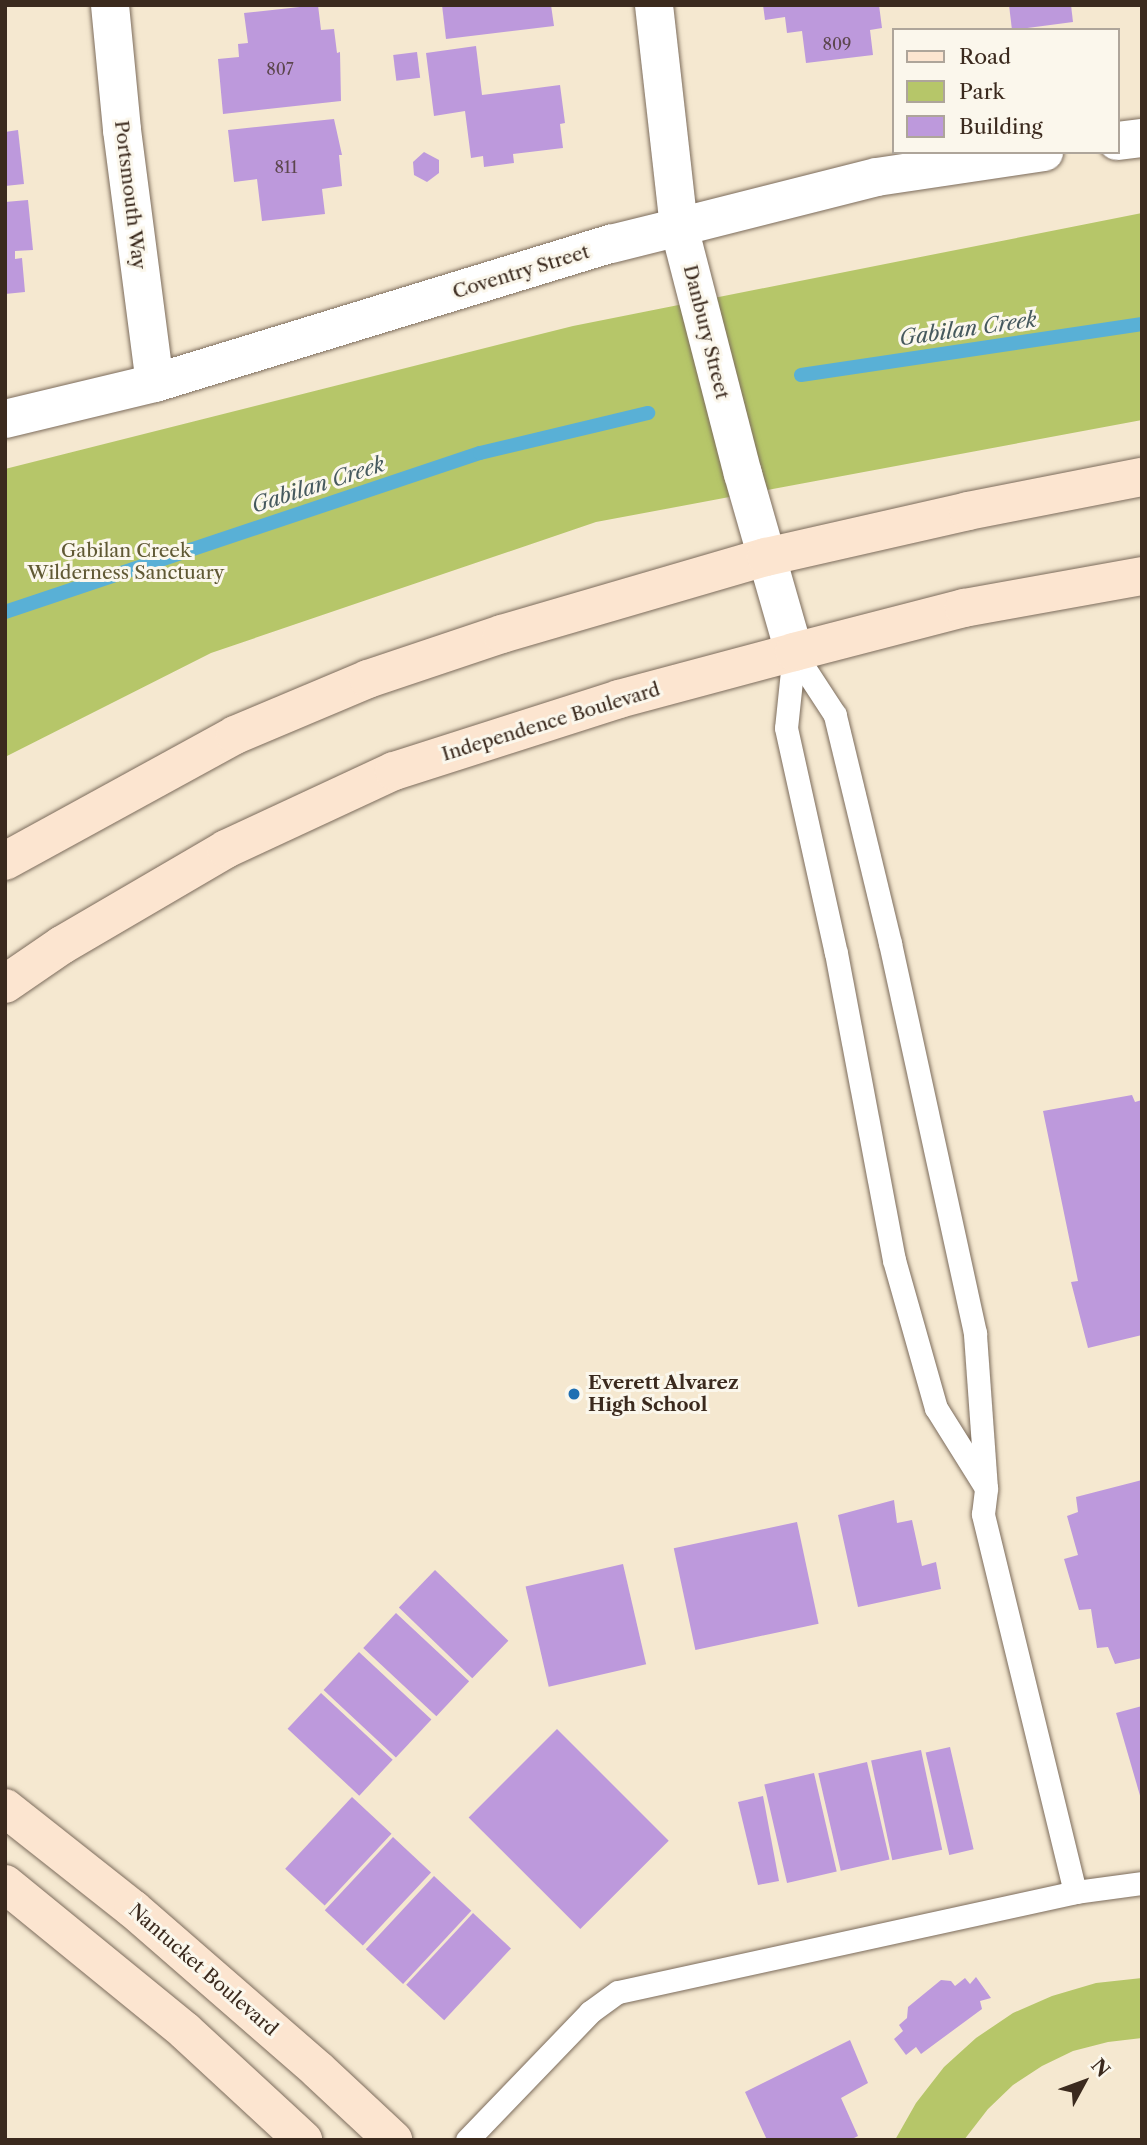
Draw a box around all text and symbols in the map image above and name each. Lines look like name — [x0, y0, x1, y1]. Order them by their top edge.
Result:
legend — [892, 28, 1119, 154]
house number: 809 — [823, 34, 851, 54]
text: Road — [959, 44, 1011, 69]
house number: 807 — [266, 59, 294, 79]
text: Park — [959, 79, 1005, 104]
text: Building — [959, 114, 1043, 139]
street label: Portsmouth Way — [110, 119, 150, 271]
house number: 811 — [275, 157, 297, 177]
street label: Coventry Street — [450, 240, 592, 304]
street label: Danbury Street — [678, 262, 734, 402]
water label: Gabilan Creek — [898, 307, 1038, 351]
water label: Gabilan Creek — [248, 452, 388, 518]
park label: Gabilan Creek Wilderness Sanctuary — [28, 540, 224, 584]
street label: Independence Boulevard — [439, 678, 663, 766]
place label: Everett Alvarez High School — [588, 1372, 739, 1416]
marker: Everett Alvarez High School — [566, 1386, 582, 1402]
street label: Nantucket Boulevard — [124, 1899, 282, 2041]
north arrow — [1049, 2047, 1119, 2117]
text: N — [1086, 2054, 1114, 2082]

